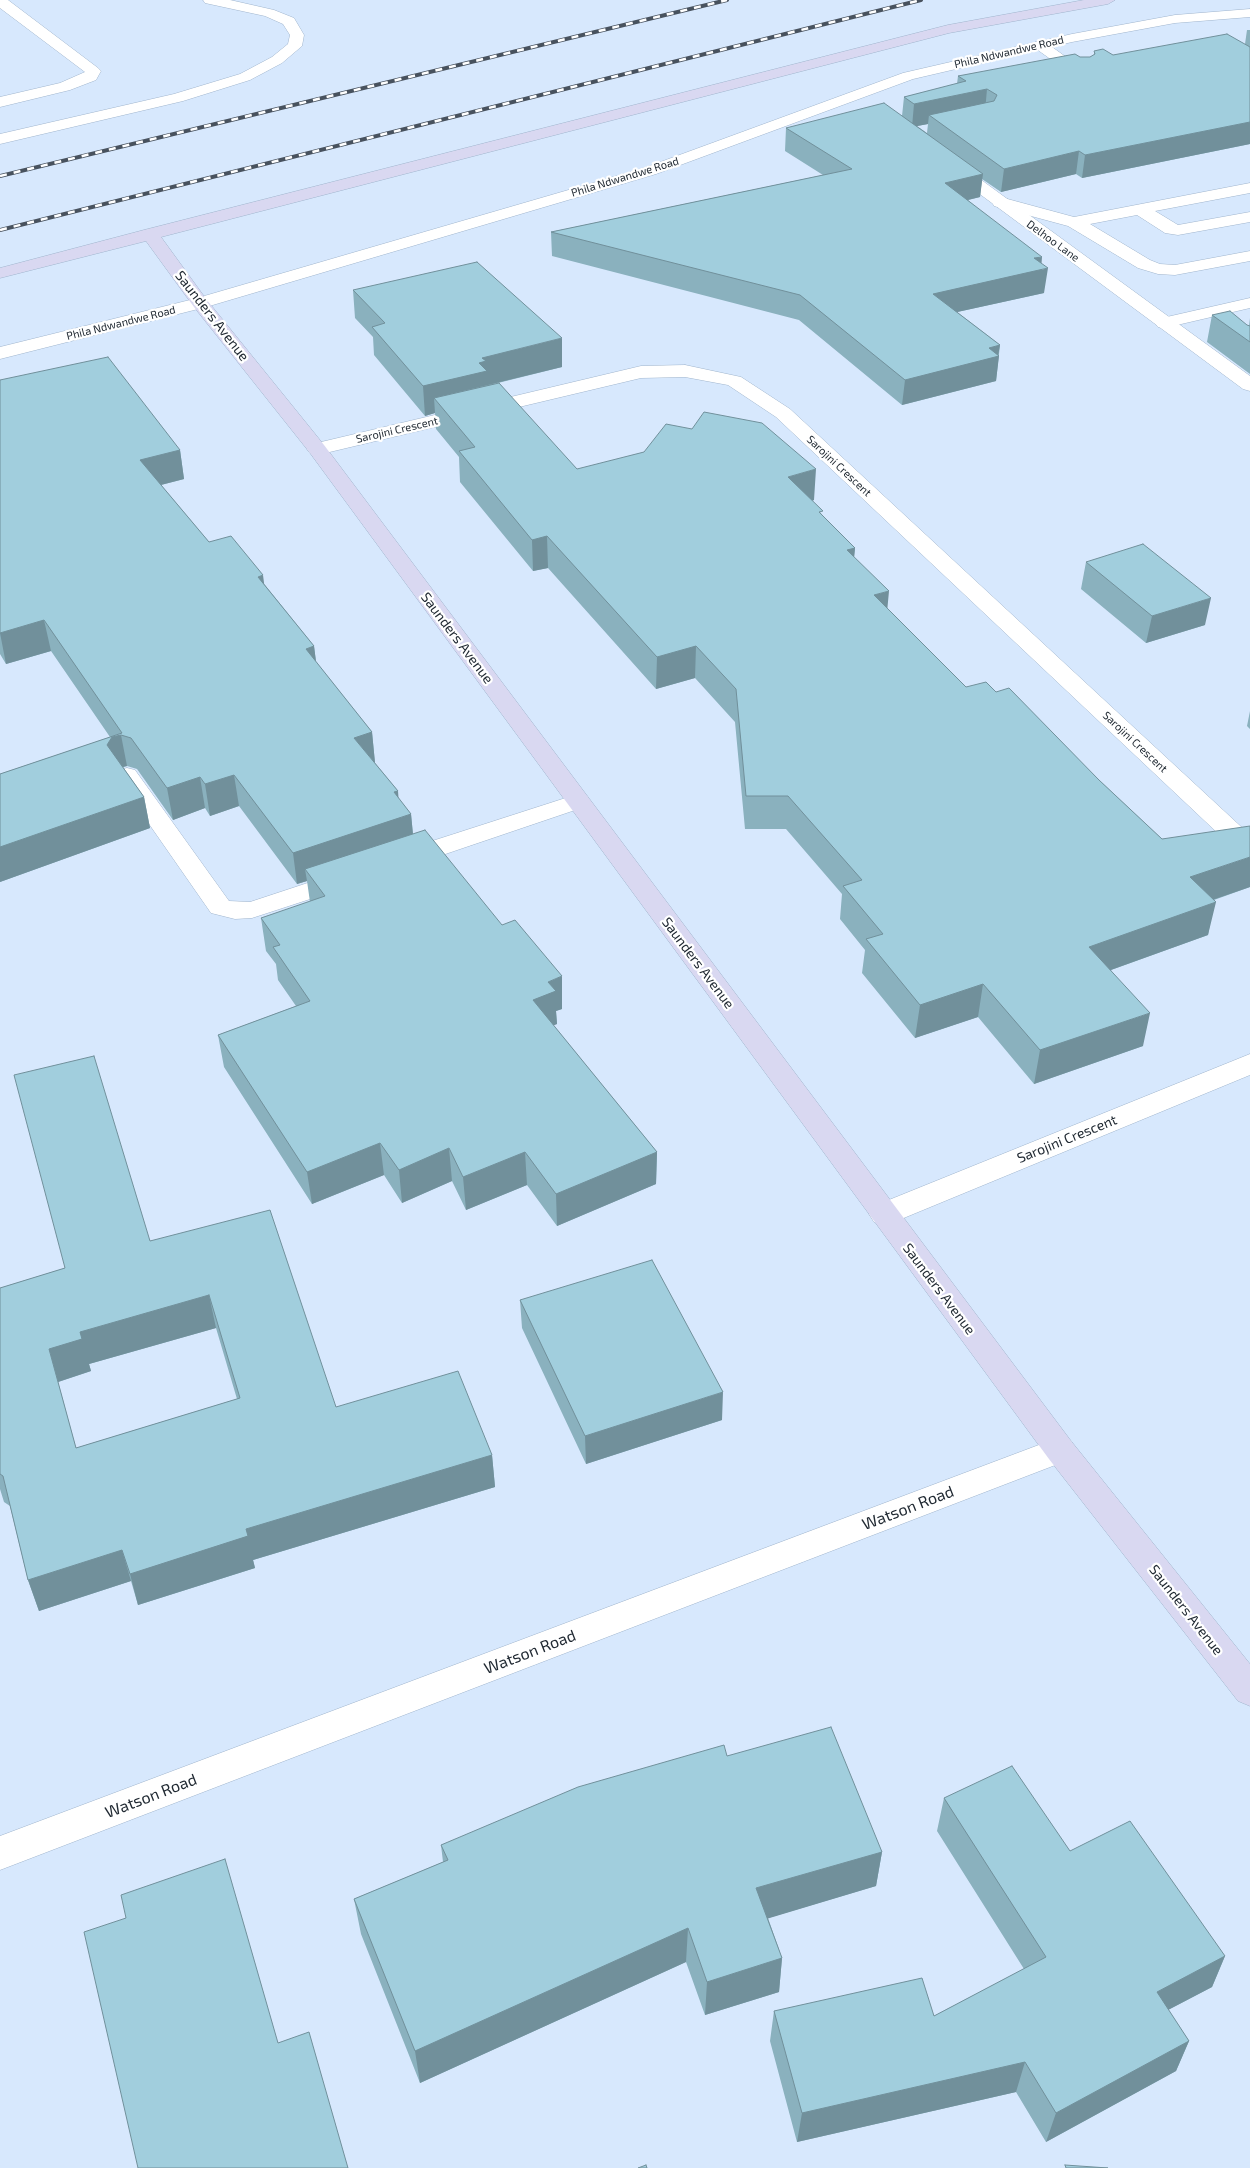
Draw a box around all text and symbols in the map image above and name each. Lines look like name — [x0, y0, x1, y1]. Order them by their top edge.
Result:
street label: Phila Ndwandwe Road — [953, 33, 1065, 71]
street label: Phila Ndwandwe Road — [570, 154, 680, 200]
street label: Delhoo Lane — [1024, 217, 1082, 265]
street label: Saunders Avenue — [172, 268, 252, 364]
street label: Phila Ndwandwe Road — [65, 303, 177, 343]
street label: Sarojini Crescent — [355, 414, 439, 446]
street label: Sarojini Crescent — [804, 433, 874, 499]
street label: Saunders Avenue — [417, 589, 497, 687]
street label: Sarojini Crescent — [1100, 709, 1170, 775]
street label: Saunders Avenue — [658, 914, 738, 1012]
street label: Sarojini Crescent — [1015, 1111, 1119, 1167]
street label: Saunders Avenue — [899, 1240, 979, 1338]
street label: Watson Road — [859, 1482, 957, 1534]
street label: Saunders Avenue — [1146, 1562, 1226, 1658]
street label: Watson Road — [481, 1626, 579, 1678]
street label: Watson Road — [102, 1770, 200, 1822]

